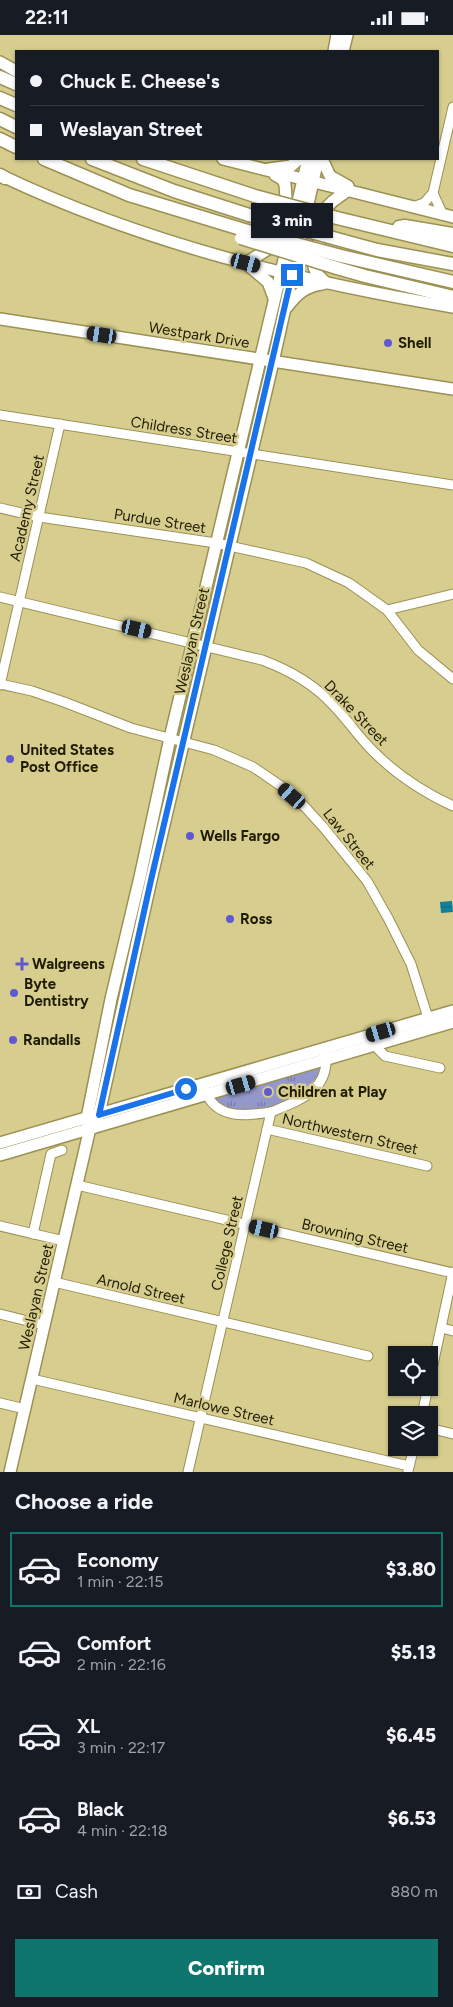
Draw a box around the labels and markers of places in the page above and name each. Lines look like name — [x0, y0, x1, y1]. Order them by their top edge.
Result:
place label: Shell — [398, 334, 431, 352]
marker: Shell — [382, 337, 394, 349]
place label: United States Post Office — [20, 741, 114, 776]
marker: United States Post Office — [4, 753, 16, 765]
place label: Wells Fargo — [200, 827, 280, 845]
marker: Wells Fargo — [184, 830, 196, 842]
place label: Ross — [240, 910, 272, 928]
marker: Ross — [224, 913, 236, 925]
place label: Walgreens — [32, 955, 105, 973]
marker: Walgreens — [16, 958, 28, 970]
place label: Byte Dentistry — [24, 975, 89, 1010]
marker: Byte Dentistry — [8, 987, 20, 999]
place label: Randalls — [23, 1031, 80, 1049]
marker: Randalls — [7, 1034, 19, 1046]
place label: Children at Play — [278, 1083, 387, 1101]
marker: Children at Play — [262, 1086, 274, 1098]

